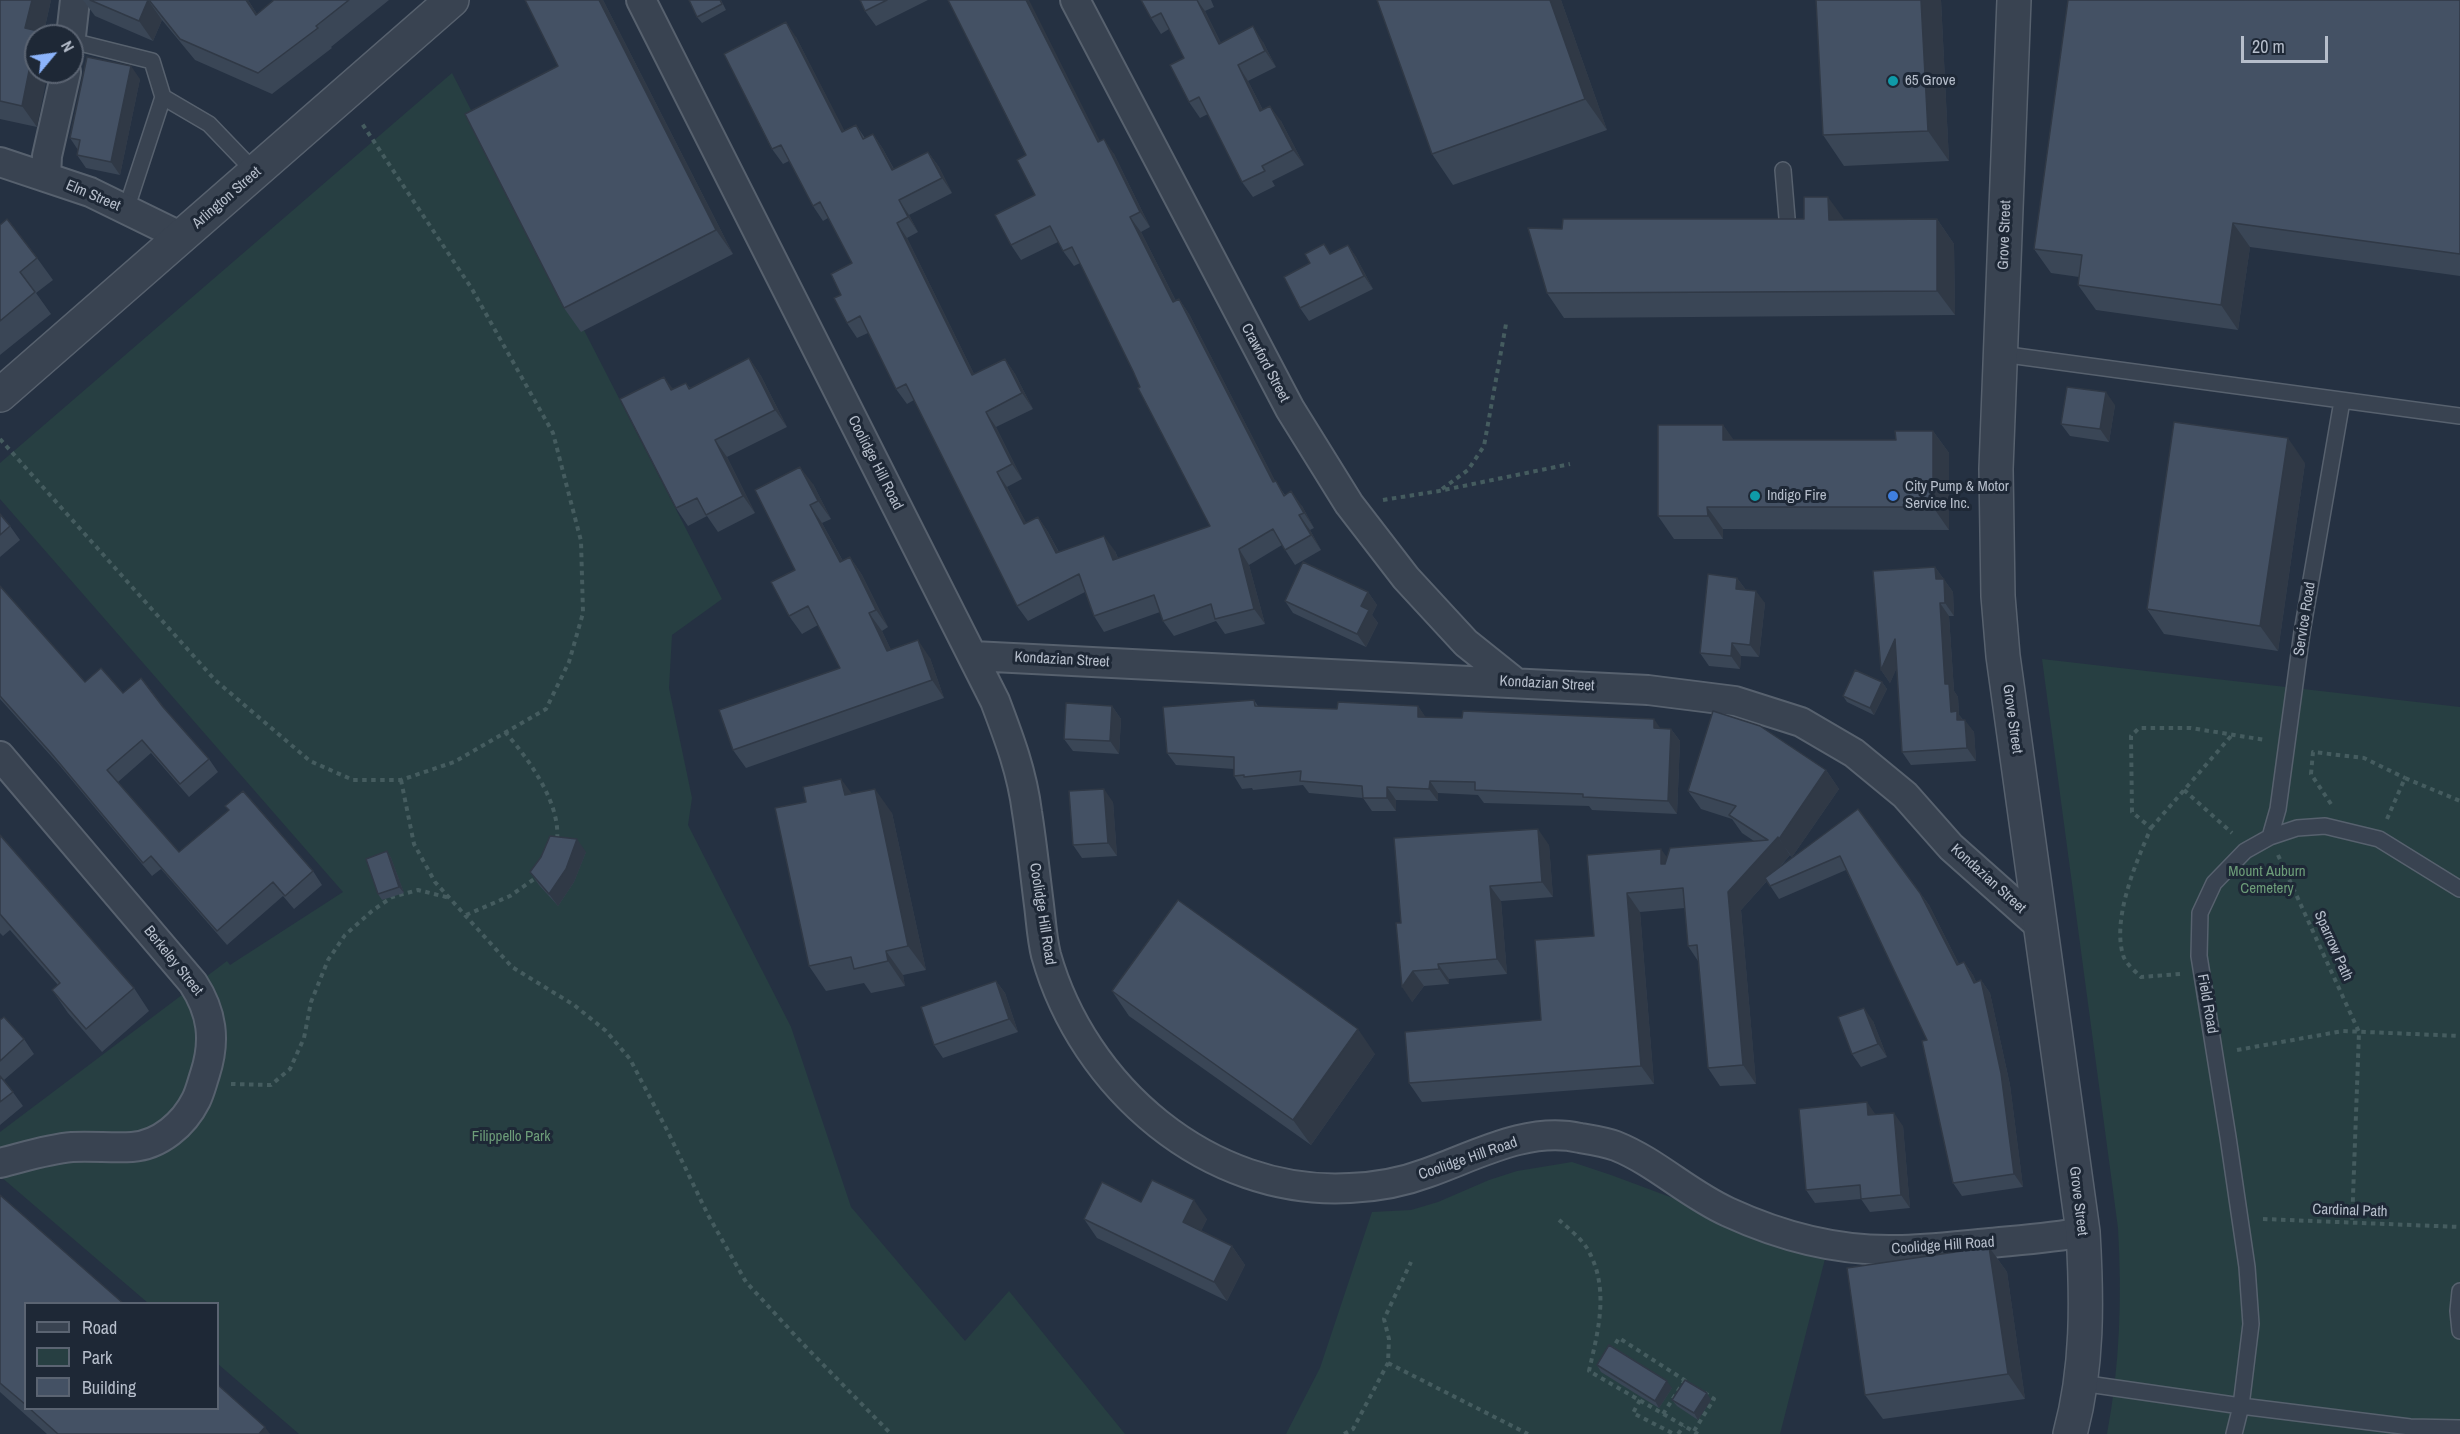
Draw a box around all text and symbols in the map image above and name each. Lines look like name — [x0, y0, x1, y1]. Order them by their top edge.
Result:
north arrow — [24, 24, 84, 84]
scale bar — [2244, 24, 2331, 62]
text: 20 m — [2252, 34, 2285, 59]
text: N — [56, 37, 80, 56]
place label: 65 Grove — [1905, 72, 1956, 90]
marker: 65 Grove — [1886, 74, 1900, 88]
street label: Arlington Street — [189, 163, 265, 233]
street label: Elm Street — [63, 176, 123, 216]
street label: Grove Street — [1995, 200, 2015, 270]
street label: Crawford Street — [1237, 321, 1293, 405]
street label: Coolidge Hill Road — [844, 413, 906, 513]
place label: City Pump & Motor Service Inc. — [1905, 478, 2009, 513]
place label: Indigo Fire — [1767, 487, 1826, 505]
marker: Indigo Fire — [1748, 489, 1762, 503]
marker: City Pump & Motor Service Inc. — [1886, 489, 1900, 503]
street label: Service Road — [2290, 581, 2320, 657]
street label: Kondazian Street — [1014, 649, 1110, 671]
street label: Kondazian Street — [1499, 673, 1595, 695]
street label: Grove Street — [1998, 683, 2026, 755]
street label: Kondazian Street — [1947, 841, 2029, 917]
street label: Coolidge Hill Road — [1025, 862, 1059, 966]
park label: Mount Auburn Cemetery — [2228, 863, 2306, 898]
street label: Sparrow Path — [2310, 908, 2356, 984]
street label: Berkeley Street — [140, 923, 206, 999]
street label: Field Road — [2193, 973, 2221, 1035]
park label: Filippello Park — [472, 1128, 550, 1146]
street label: Coolidge Hill Road — [1416, 1134, 1520, 1184]
street label: Grove Street — [2065, 1165, 2091, 1237]
street label: Cardinal Path — [2312, 1201, 2388, 1221]
street label: Coolidge Hill Road — [1891, 1233, 1995, 1259]
legend — [24, 1302, 219, 1410]
text: Road — [82, 1315, 117, 1340]
text: Park — [82, 1345, 112, 1370]
text: Building — [82, 1375, 136, 1400]

